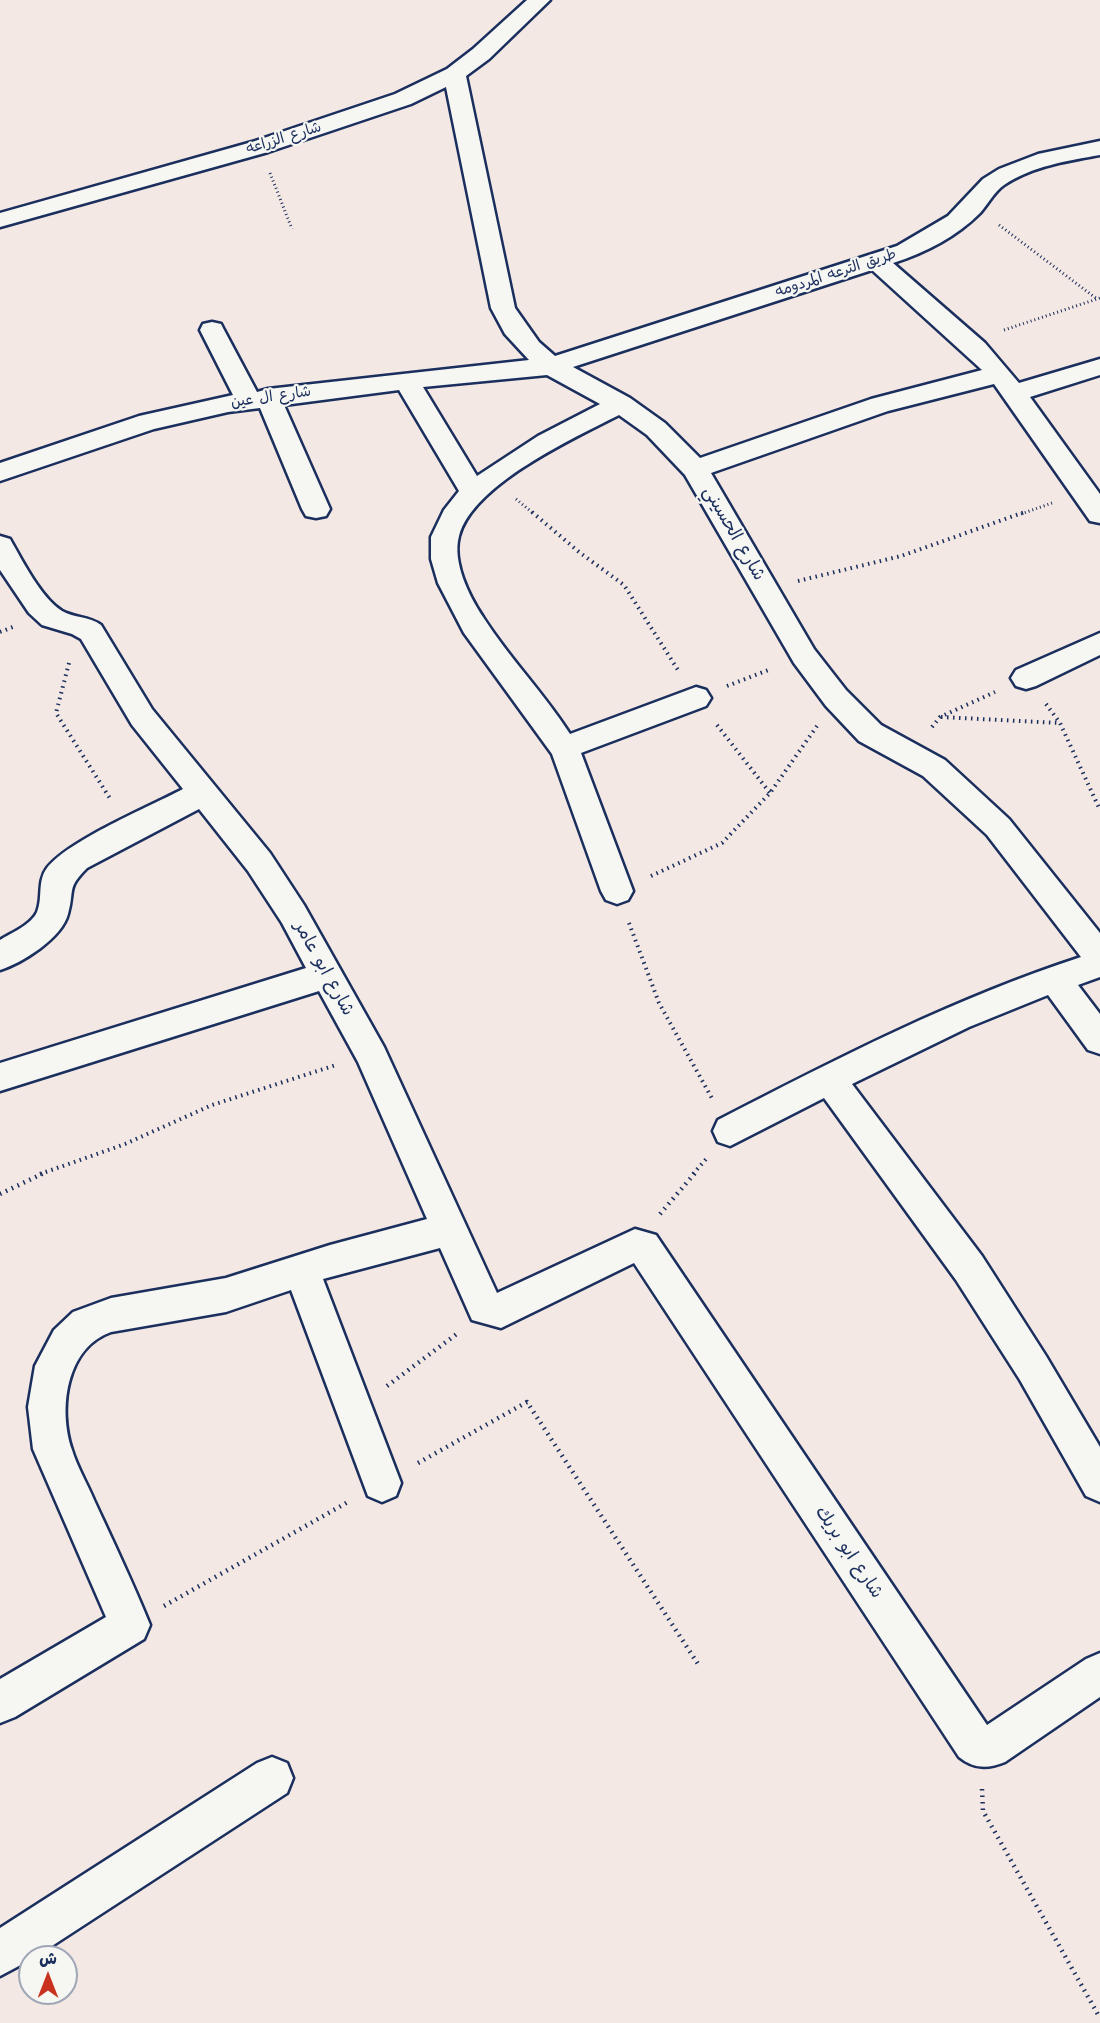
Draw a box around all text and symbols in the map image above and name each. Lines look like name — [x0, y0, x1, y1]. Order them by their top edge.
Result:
street label: شارع الزراعه — [244, 119, 324, 159]
street label: طريق الترعه المردومه — [773, 246, 899, 302]
street label: شارع ال عين — [230, 383, 312, 413]
street label: شارع الحسيني — [697, 483, 769, 585]
street label: شارع ابو عامر — [288, 918, 358, 1020]
street label: شارع ابو بريك — [809, 1503, 887, 1603]
north arrow — [18, 1945, 78, 2005]
text: ش — [39, 1948, 57, 1970]

